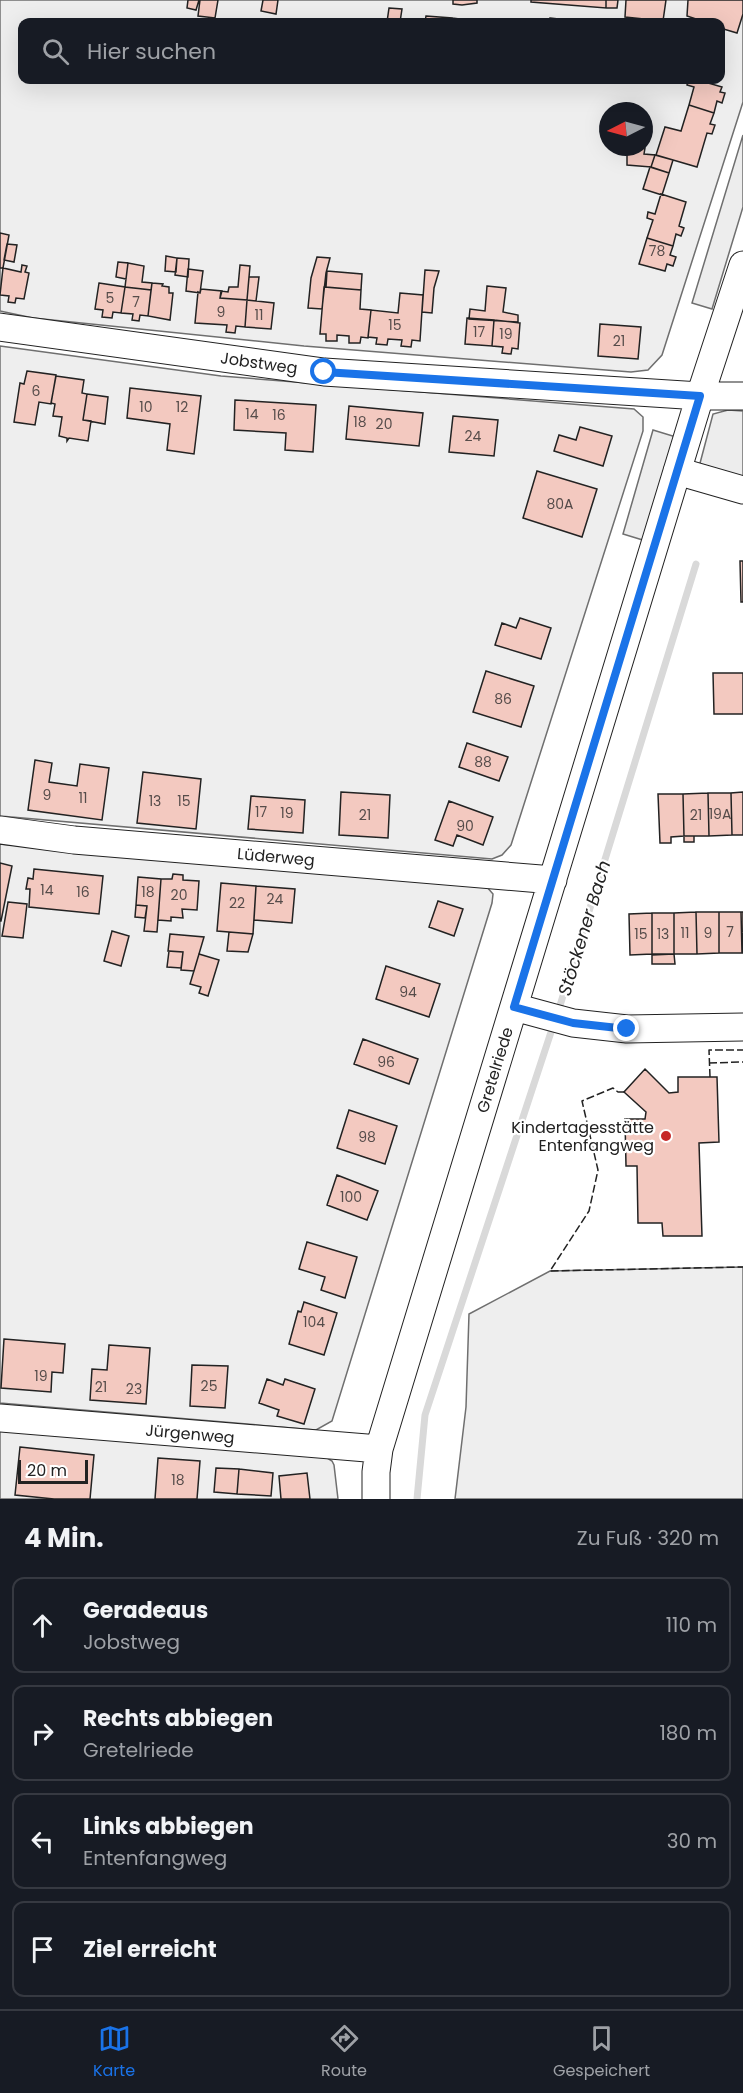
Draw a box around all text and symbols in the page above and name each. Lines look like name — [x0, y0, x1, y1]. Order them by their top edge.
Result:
search box — [18, 18, 725, 84]
icon: search — [39, 35, 72, 68]
text: Hier suchen — [87, 36, 216, 67]
north arrow — [599, 102, 653, 156]
house number: 78 — [649, 241, 665, 261]
house number: 5 — [106, 288, 114, 308]
house number: 7 — [132, 292, 140, 312]
house number: 9 — [217, 302, 225, 322]
house number: 11 — [255, 305, 263, 325]
house number: 15 — [388, 315, 402, 335]
house number: 17 — [473, 322, 485, 342]
house number: 19 — [499, 324, 513, 344]
house number: 21 — [613, 331, 625, 351]
street label: Jobstweg — [219, 346, 299, 380]
route start — [310, 358, 336, 384]
house number: 6 — [32, 381, 41, 401]
house number: 10 — [139, 397, 153, 417]
house number: 12 — [176, 397, 188, 417]
house number: 14 — [245, 404, 259, 424]
house number: 16 — [272, 405, 286, 425]
house number: 18 — [353, 412, 367, 432]
house number: 20 — [376, 414, 392, 434]
house number: 24 — [465, 426, 482, 446]
house number: 80A — [546, 494, 574, 514]
house number: 86 — [494, 689, 512, 709]
house number: 88 — [474, 752, 492, 772]
house number: 9 — [43, 785, 51, 805]
house number: 11 — [79, 788, 87, 808]
house number: 13 — [149, 791, 161, 811]
house number: 15 — [177, 791, 191, 811]
house number: 17 — [255, 802, 267, 822]
house number: 19 — [280, 803, 294, 823]
house number: 19A — [709, 804, 731, 824]
house number: 21 — [359, 805, 371, 825]
house number: 21 — [690, 805, 702, 825]
house number: 90 — [456, 816, 474, 836]
street label: Lüderweg — [236, 842, 316, 872]
water label: Stöckener Bach — [552, 857, 616, 999]
house number: 14 — [40, 880, 54, 900]
house number: 16 — [76, 882, 90, 902]
house number: 18 — [141, 882, 155, 902]
house number: 20 — [171, 885, 187, 905]
house number: 24 — [267, 889, 284, 909]
house number: 22 — [229, 893, 245, 913]
house number: 7 — [726, 922, 734, 942]
house number: 11 — [681, 923, 689, 943]
house number: 9 — [704, 923, 712, 943]
house number: 15 — [634, 924, 648, 944]
house number: 13 — [657, 924, 669, 944]
house number: 94 — [399, 982, 417, 1002]
route end — [613, 1015, 639, 1041]
street label: Gretelriede — [471, 1024, 519, 1116]
house number: 96 — [377, 1052, 395, 1072]
place label: Kindertagesstätte Entenfangweg — [511, 1116, 654, 1157]
house number: 98 — [358, 1127, 376, 1147]
marker: Kindertagesstätte Entenfangweg — [659, 1129, 673, 1143]
house number: 100 — [340, 1187, 362, 1207]
house number: 104 — [303, 1312, 325, 1332]
house number: 19 — [34, 1366, 48, 1386]
house number: 25 — [201, 1376, 217, 1396]
house number: 21 — [95, 1377, 107, 1397]
house number: 23 — [126, 1379, 142, 1399]
street label: Jürgenweg — [144, 1419, 236, 1449]
scale bar — [18, 1457, 88, 1484]
text: 20 m — [27, 1459, 67, 1482]
house number: 18 — [171, 1470, 185, 1490]
text: 4 Min. — [24, 1520, 104, 1556]
text: Zu Fuß · 320 m — [577, 1524, 719, 1552]
text: Geradeaus — [83, 1595, 208, 1626]
icon: ahead — [26, 1609, 59, 1642]
text: 110 m — [666, 1611, 717, 1639]
text: Jobstweg — [83, 1628, 180, 1656]
text: Rechts abbiegen — [83, 1703, 273, 1734]
icon: right — [26, 1717, 59, 1750]
text: 180 m — [659, 1719, 717, 1747]
text: Gretelriede — [83, 1736, 194, 1764]
text: Links abbiegen — [83, 1811, 254, 1842]
icon: left — [26, 1825, 59, 1858]
text: 30 m — [667, 1827, 717, 1855]
text: Entenfangweg — [83, 1844, 227, 1872]
icon: arrive — [26, 1933, 59, 1966]
text: Ziel erreicht — [83, 1934, 217, 1965]
tab: Karte — [93, 2022, 135, 2083]
tab: Route — [321, 2022, 367, 2083]
tab: Gespeichert — [553, 2022, 650, 2083]

